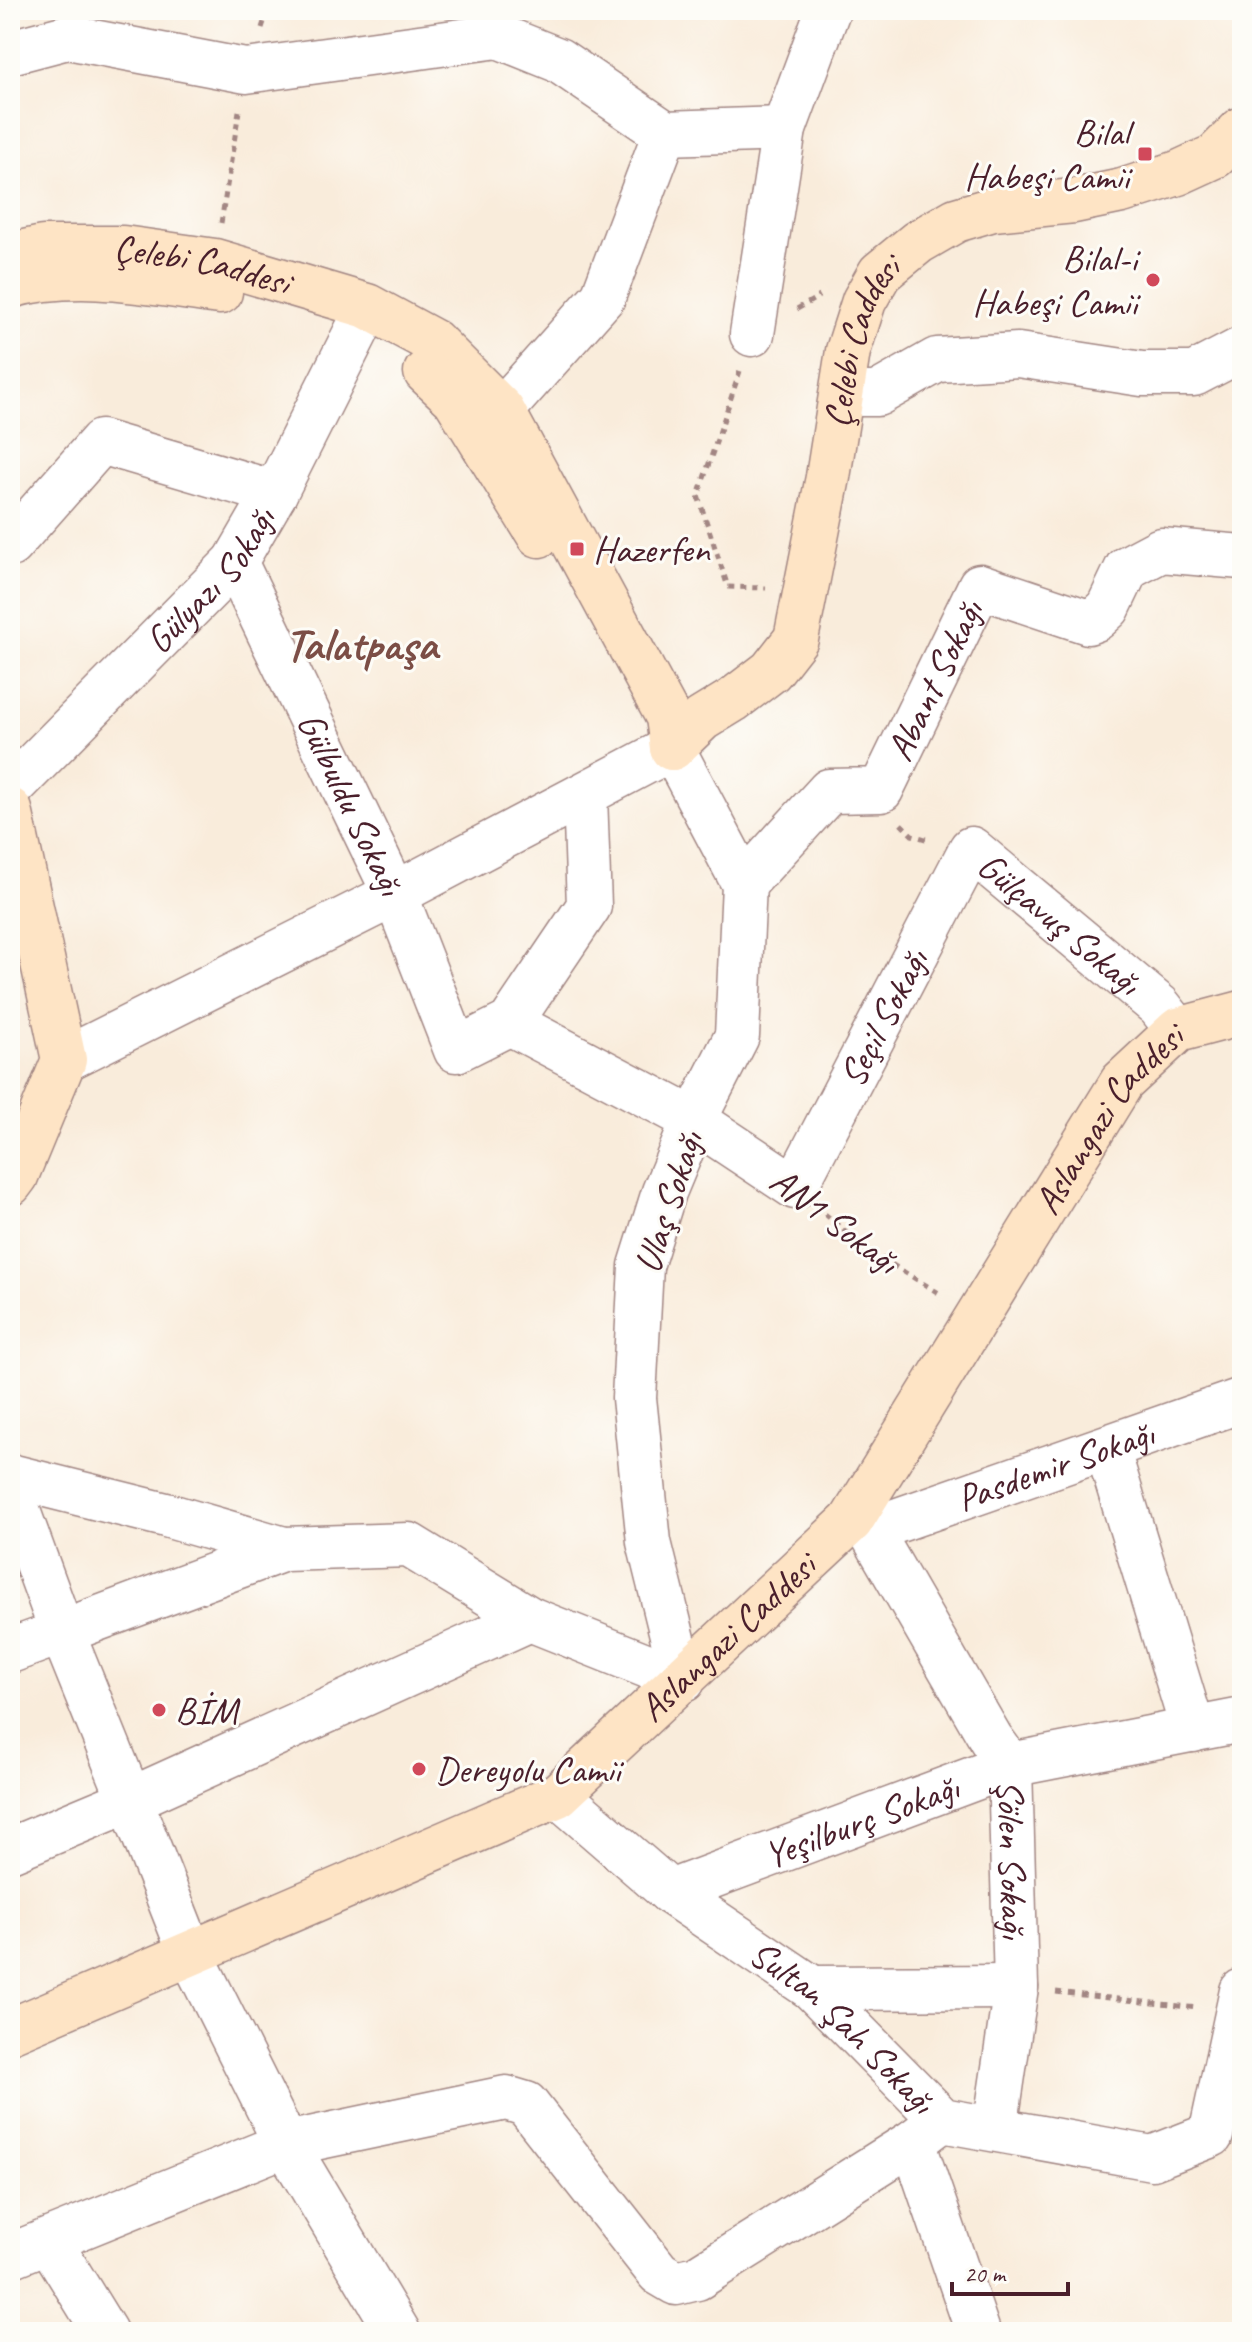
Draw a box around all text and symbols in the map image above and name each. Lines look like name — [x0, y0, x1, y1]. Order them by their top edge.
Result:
place label: Bilal Habeşi Camii — [964, 109, 1136, 200]
marker: Bilal Habeşi Camii — [1136, 145, 1154, 163]
street label: Çelebi Caddesi — [113, 225, 300, 307]
place label: Bilal-i Habeşi Camii — [972, 235, 1141, 326]
street label: Çelebi Caddesi — [813, 241, 913, 431]
marker: Bilal-i Habeşi Camii — [1144, 271, 1162, 289]
street label: Gülyazı Sokağı — [135, 497, 287, 663]
place label: Hazerfen — [593, 526, 711, 573]
marker: Hazerfen — [568, 540, 586, 558]
street label: Abant Sokağı — [876, 591, 994, 768]
district label: Talatpaşa — [285, 616, 441, 674]
street label: Gülbuldu Sokağı — [287, 705, 416, 904]
street label: Gülçavuş Sokağı — [968, 842, 1152, 1006]
street label: Seçil Sokağı — [828, 940, 940, 1095]
street label: Aslangazi Caddesi — [1023, 1011, 1197, 1223]
street label: Ulaş Sokağı — [624, 1124, 714, 1279]
street label: AN1 Sokağı — [761, 1157, 910, 1285]
street label: Pasdemir Sokağı — [950, 1409, 1162, 1522]
street label: Aslangazi Caddesi — [629, 1540, 829, 1732]
place label: BİM — [175, 1687, 241, 1734]
marker: BİM — [150, 1701, 168, 1719]
place label: Dereyolu Camii — [435, 1746, 624, 1793]
marker: Dereyolu Camii — [410, 1760, 428, 1778]
street label: Yeşilburç Sokağı — [758, 1763, 967, 1879]
street label: Şölen Sokağı — [986, 1779, 1038, 1941]
street label: Sultan Şah Sokağı — [741, 1930, 947, 2125]
scale bar — [952, 2246, 1068, 2296]
text: 20 m — [964, 2259, 1007, 2289]

